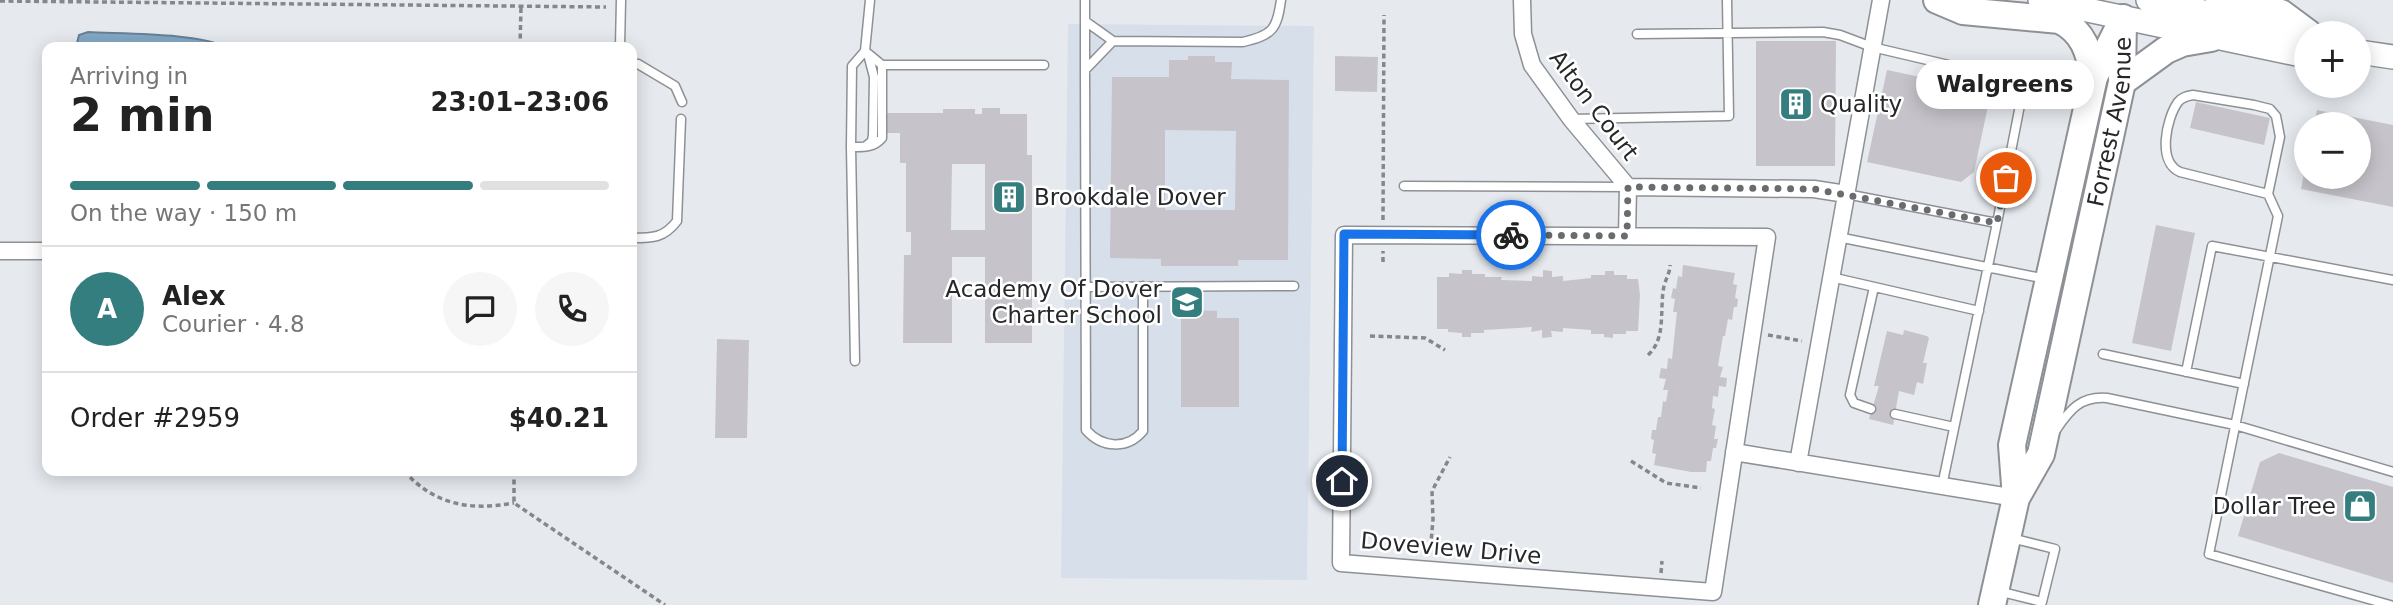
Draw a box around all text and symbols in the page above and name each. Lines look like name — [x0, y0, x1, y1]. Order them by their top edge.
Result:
map controls — [2294, 21, 2371, 189]
button: + — [2294, 21, 2371, 98]
street label: Forrest Avenue — [2082, 37, 2136, 209]
street label: Alton Court — [1544, 45, 1644, 165]
callout: Walgreens — [1917, 59, 2095, 108]
text: Arriving in — [70, 63, 188, 89]
text: Walgreens — [1936, 71, 2074, 97]
building icon: Quality — [1777, 85, 1815, 123]
text: 23:01–23:06 — [430, 87, 609, 117]
text: 2 min — [70, 88, 214, 142]
place label: Quality — [1820, 91, 1902, 117]
button: − — [2294, 112, 2371, 189]
pin — [1976, 148, 2036, 208]
icon: bag — [1987, 159, 2025, 197]
building icon: Brookdale Dover — [990, 178, 1028, 216]
place label: Brookdale Dover — [1034, 184, 1226, 210]
text: On the way · 150 m — [70, 200, 297, 226]
courier — [1476, 200, 1546, 270]
icon: bike — [1492, 216, 1530, 254]
button: chat — [443, 272, 517, 346]
button: phone — [535, 272, 609, 346]
place label: Academy Of Dover Charter School — [945, 276, 1163, 328]
text: Alex — [162, 281, 225, 311]
school or university icon: Academy Of Dover Charter School — [1168, 283, 1206, 321]
text: A — [97, 294, 117, 324]
text: Courier · 4.8 — [162, 311, 305, 337]
text: Order #2959 — [70, 403, 240, 433]
text: $40.21 — [509, 403, 609, 433]
pin — [1312, 451, 1372, 511]
icon: home — [1323, 462, 1361, 500]
shop icon: Dollar Tree — [2341, 487, 2379, 525]
place label: Dollar Tree — [2213, 493, 2336, 519]
street label: Doveview Drive — [1360, 527, 1542, 569]

